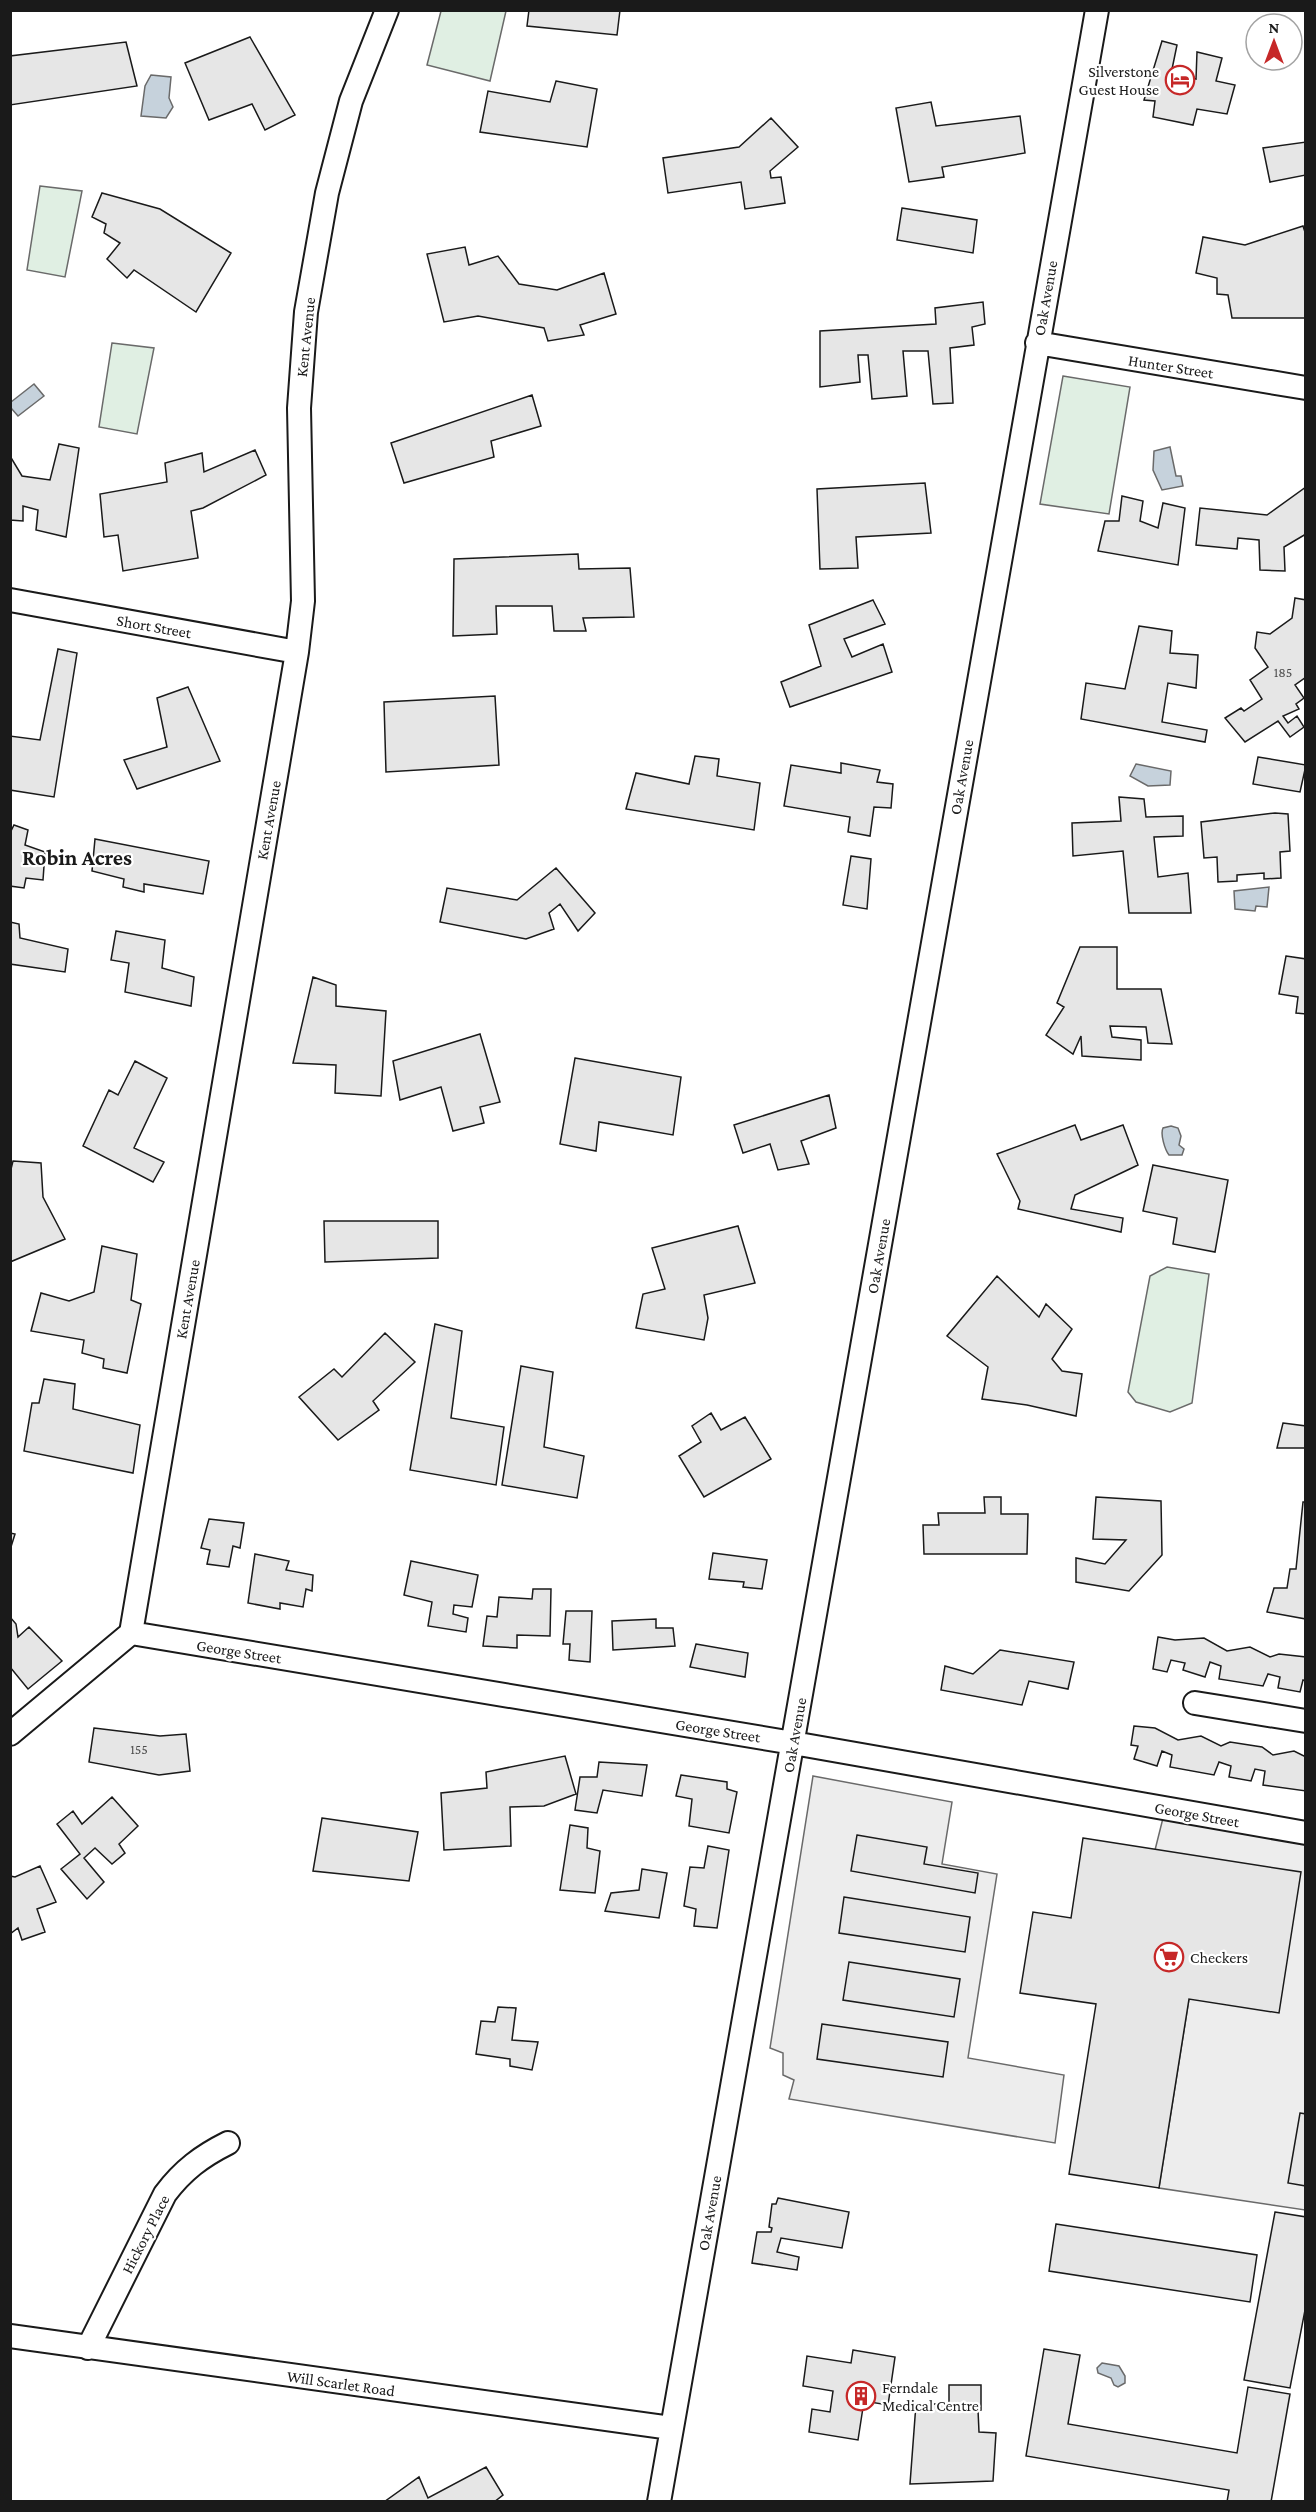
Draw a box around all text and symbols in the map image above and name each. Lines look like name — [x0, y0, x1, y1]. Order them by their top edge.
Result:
north arrow — [1244, 12, 1304, 72]
text: N — [1269, 19, 1280, 36]
place label: Silverstone Guest House — [1079, 63, 1159, 98]
hotel icon: Silverstone Guest House — [1164, 64, 1196, 96]
street label: Oak Avenue — [1031, 259, 1060, 337]
street label: Kent Avenue — [293, 296, 318, 378]
street label: Hunter Street — [1127, 351, 1215, 382]
street label: Short Street — [115, 612, 193, 642]
house number: 185 — [1274, 664, 1292, 680]
street label: Oak Avenue — [947, 738, 976, 816]
street label: Kent Avenue — [253, 779, 284, 861]
district label: Robin Acres — [22, 845, 132, 870]
street label: Oak Avenue — [864, 1217, 893, 1295]
street label: Kent Avenue — [172, 1258, 203, 1340]
street label: George Street — [195, 1636, 283, 1668]
street label: Oak Avenue — [780, 1696, 809, 1774]
street label: George Street — [674, 1715, 762, 1747]
house number: 155 — [130, 1741, 148, 1757]
street label: George Street — [1153, 1799, 1241, 1831]
supermarket icon: Checkers — [1153, 1941, 1185, 1973]
place label: Checkers — [1190, 1949, 1248, 1966]
street label: Oak Avenue — [695, 2174, 724, 2252]
street label: Hickory Place — [118, 2192, 173, 2277]
street label: Will Scarlet Road — [286, 2367, 397, 2400]
place label: Ferndale Medical Centre — [882, 2379, 979, 2414]
building icon: Ferndale Medical Centre — [845, 2380, 877, 2412]

